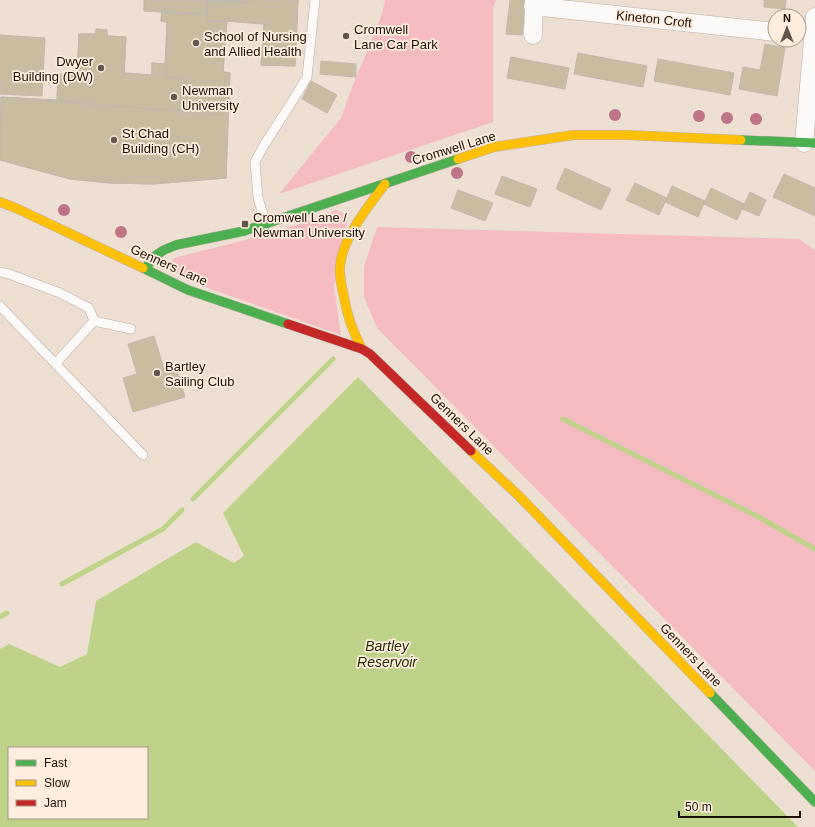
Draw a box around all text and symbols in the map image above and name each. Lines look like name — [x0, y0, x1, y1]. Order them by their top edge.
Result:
street label: Kineton Croft — [615, 8, 693, 30]
north arrow — [767, 8, 807, 48]
text: N — [783, 12, 791, 24]
place label: Cromwell Lane Car Park — [354, 22, 438, 52]
place label: School of Nursing and Allied Health — [204, 29, 307, 59]
marker: Cromwell Lane Car Park — [341, 31, 351, 41]
marker: School of Nursing and Allied Health — [191, 38, 201, 48]
place label: Dwyer Building (DW) — [13, 54, 94, 84]
marker: Dwyer Building (DW) — [96, 63, 106, 73]
place label: Newman University — [182, 83, 240, 113]
marker: Newman University — [169, 92, 179, 102]
place label: St Chad Building (CH) — [122, 126, 199, 156]
street label: Cromwell Lane — [410, 128, 498, 168]
marker: St Chad Building (CH) — [109, 135, 119, 145]
place label: Cromwell Lane / Newman University — [253, 210, 365, 240]
marker: Cromwell Lane / Newman University — [240, 219, 250, 229]
street label: Genners Lane — [128, 241, 210, 289]
place label: Bartley Sailing Club — [165, 359, 234, 389]
marker: Bartley Sailing Club — [152, 368, 162, 378]
street label: Genners Lane — [427, 390, 497, 458]
street label: Genners Lane — [657, 620, 725, 690]
water label: Bartley Reservoir — [357, 638, 418, 670]
legend — [8, 747, 148, 819]
text: Fast — [44, 756, 68, 770]
text: Slow — [44, 776, 70, 790]
scale bar — [679, 793, 800, 819]
text: Jam — [44, 796, 67, 810]
text: 50 m — [685, 800, 712, 814]

